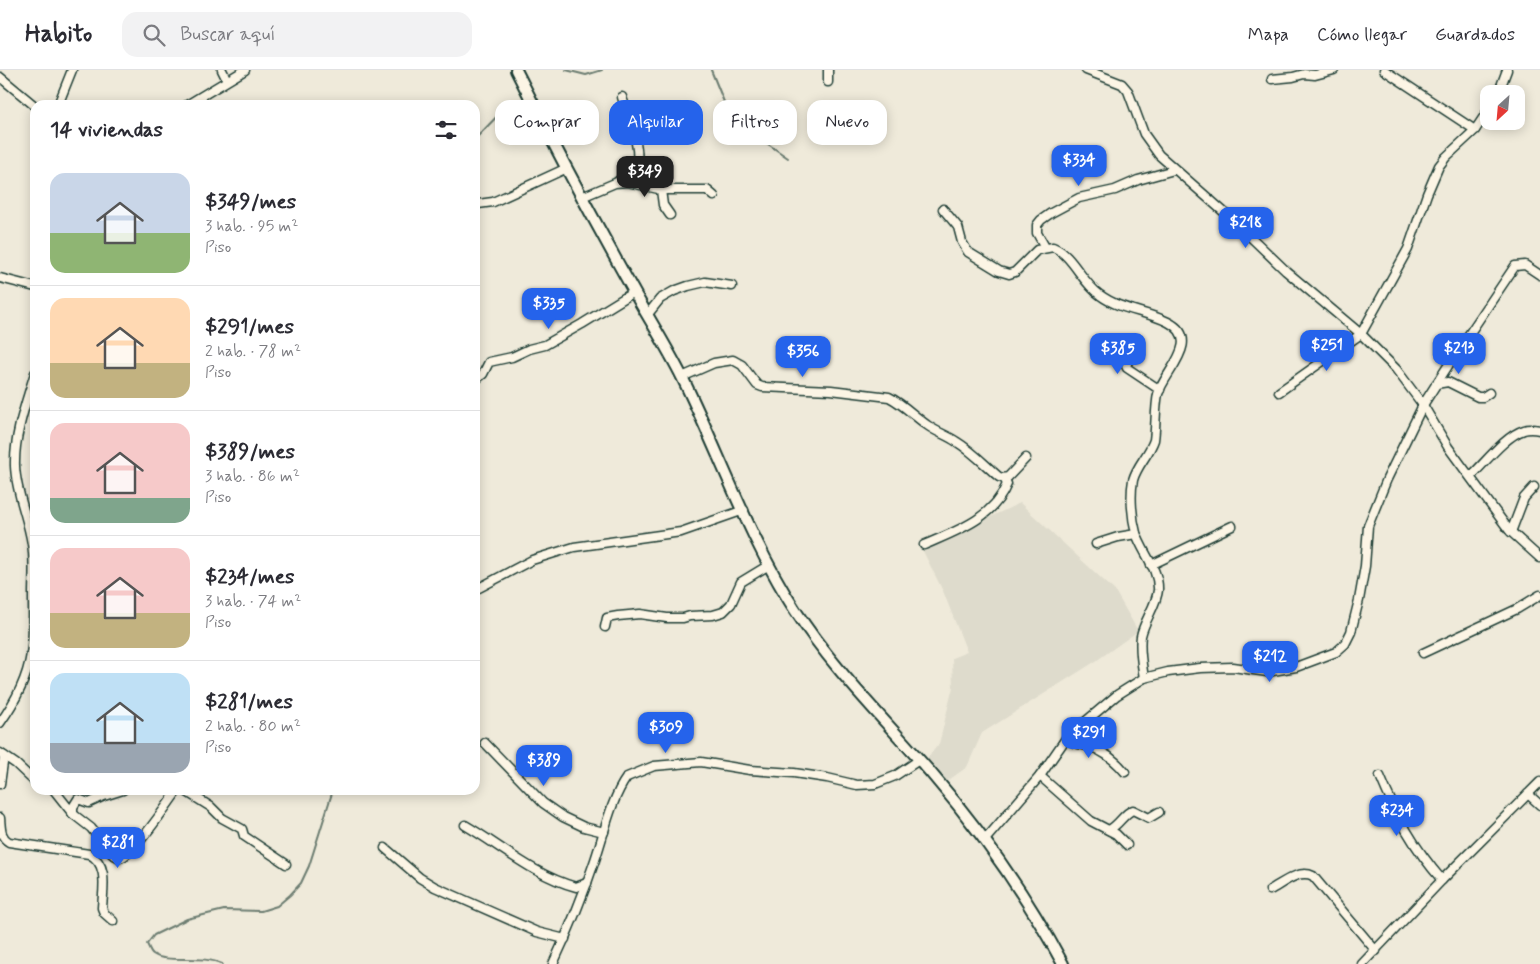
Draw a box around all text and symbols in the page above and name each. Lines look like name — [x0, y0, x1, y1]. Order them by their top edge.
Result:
search box — [122, 12, 472, 57]
text: Habito — [25, 19, 92, 50]
icon: search — [140, 21, 168, 49]
text: Buscar aquí — [180, 22, 276, 47]
text: Mapa — [1248, 23, 1289, 47]
text: Cómo llegar — [1317, 23, 1407, 47]
text: Guardados — [1435, 23, 1515, 47]
north arrow — [1480, 85, 1525, 130]
map controls — [1480, 85, 1525, 130]
chip: Comprar — [495, 100, 599, 145]
chip: Alquilar — [609, 100, 703, 145]
chip: Filtros — [713, 100, 797, 145]
chip: Nuevo — [807, 100, 887, 145]
text: 14 viviendas — [50, 116, 163, 144]
icon: filters — [432, 116, 460, 144]
pin: $334 — [1049, 144, 1109, 187]
text: $334 — [1063, 150, 1095, 171]
pin: $349 — [615, 156, 675, 198]
text: $349 — [628, 161, 662, 182]
text: $349/mes — [205, 188, 296, 216]
icon: home — [90, 193, 150, 253]
pin: $218 — [1216, 206, 1276, 249]
text: $218 — [1230, 212, 1262, 233]
text: 3 hab. · 95 m² — [205, 216, 298, 237]
text: Piso — [205, 237, 231, 258]
pin: $335 — [519, 288, 579, 330]
text: $335 — [533, 293, 565, 314]
text: $291/mes — [205, 313, 294, 341]
icon: home — [90, 318, 150, 378]
pin: $251 — [1297, 330, 1357, 372]
pin: $385 — [1088, 332, 1148, 375]
pin: $213 — [1429, 332, 1489, 375]
text: $251 — [1311, 335, 1343, 356]
pin: $356 — [773, 336, 833, 378]
text: $385 — [1101, 338, 1135, 359]
text: $213 — [1444, 338, 1474, 359]
text: 2 hab. · 78 m² — [205, 341, 301, 362]
text: $356 — [787, 341, 819, 362]
text: Piso — [205, 362, 231, 383]
text: $389/mes — [205, 438, 295, 466]
icon: home — [90, 443, 150, 503]
text: 3 hab. · 86 m² — [205, 466, 300, 487]
text: Piso — [205, 487, 231, 508]
text: $234/mes — [205, 563, 295, 591]
icon: home — [90, 568, 150, 628]
text: 3 hab. · 74 m² — [205, 591, 301, 612]
text: Piso — [205, 612, 231, 633]
pin: $212 — [1240, 640, 1300, 683]
text: $212 — [1253, 646, 1287, 667]
text: $281/mes — [205, 688, 293, 716]
icon: home — [90, 693, 150, 753]
pin: $309 — [636, 712, 696, 754]
text: 2 hab. · 80 m² — [205, 716, 301, 737]
pin: $291 — [1059, 716, 1119, 759]
text: $309 — [649, 717, 683, 738]
text: $291 — [1072, 722, 1106, 743]
text: Piso — [205, 737, 231, 758]
pin: $389 — [514, 744, 574, 787]
text: $389 — [527, 750, 561, 771]
pin: $234 — [1367, 794, 1427, 837]
text: $234 — [1380, 800, 1414, 821]
pin: $281 — [88, 826, 148, 869]
text: $281 — [102, 832, 134, 853]

